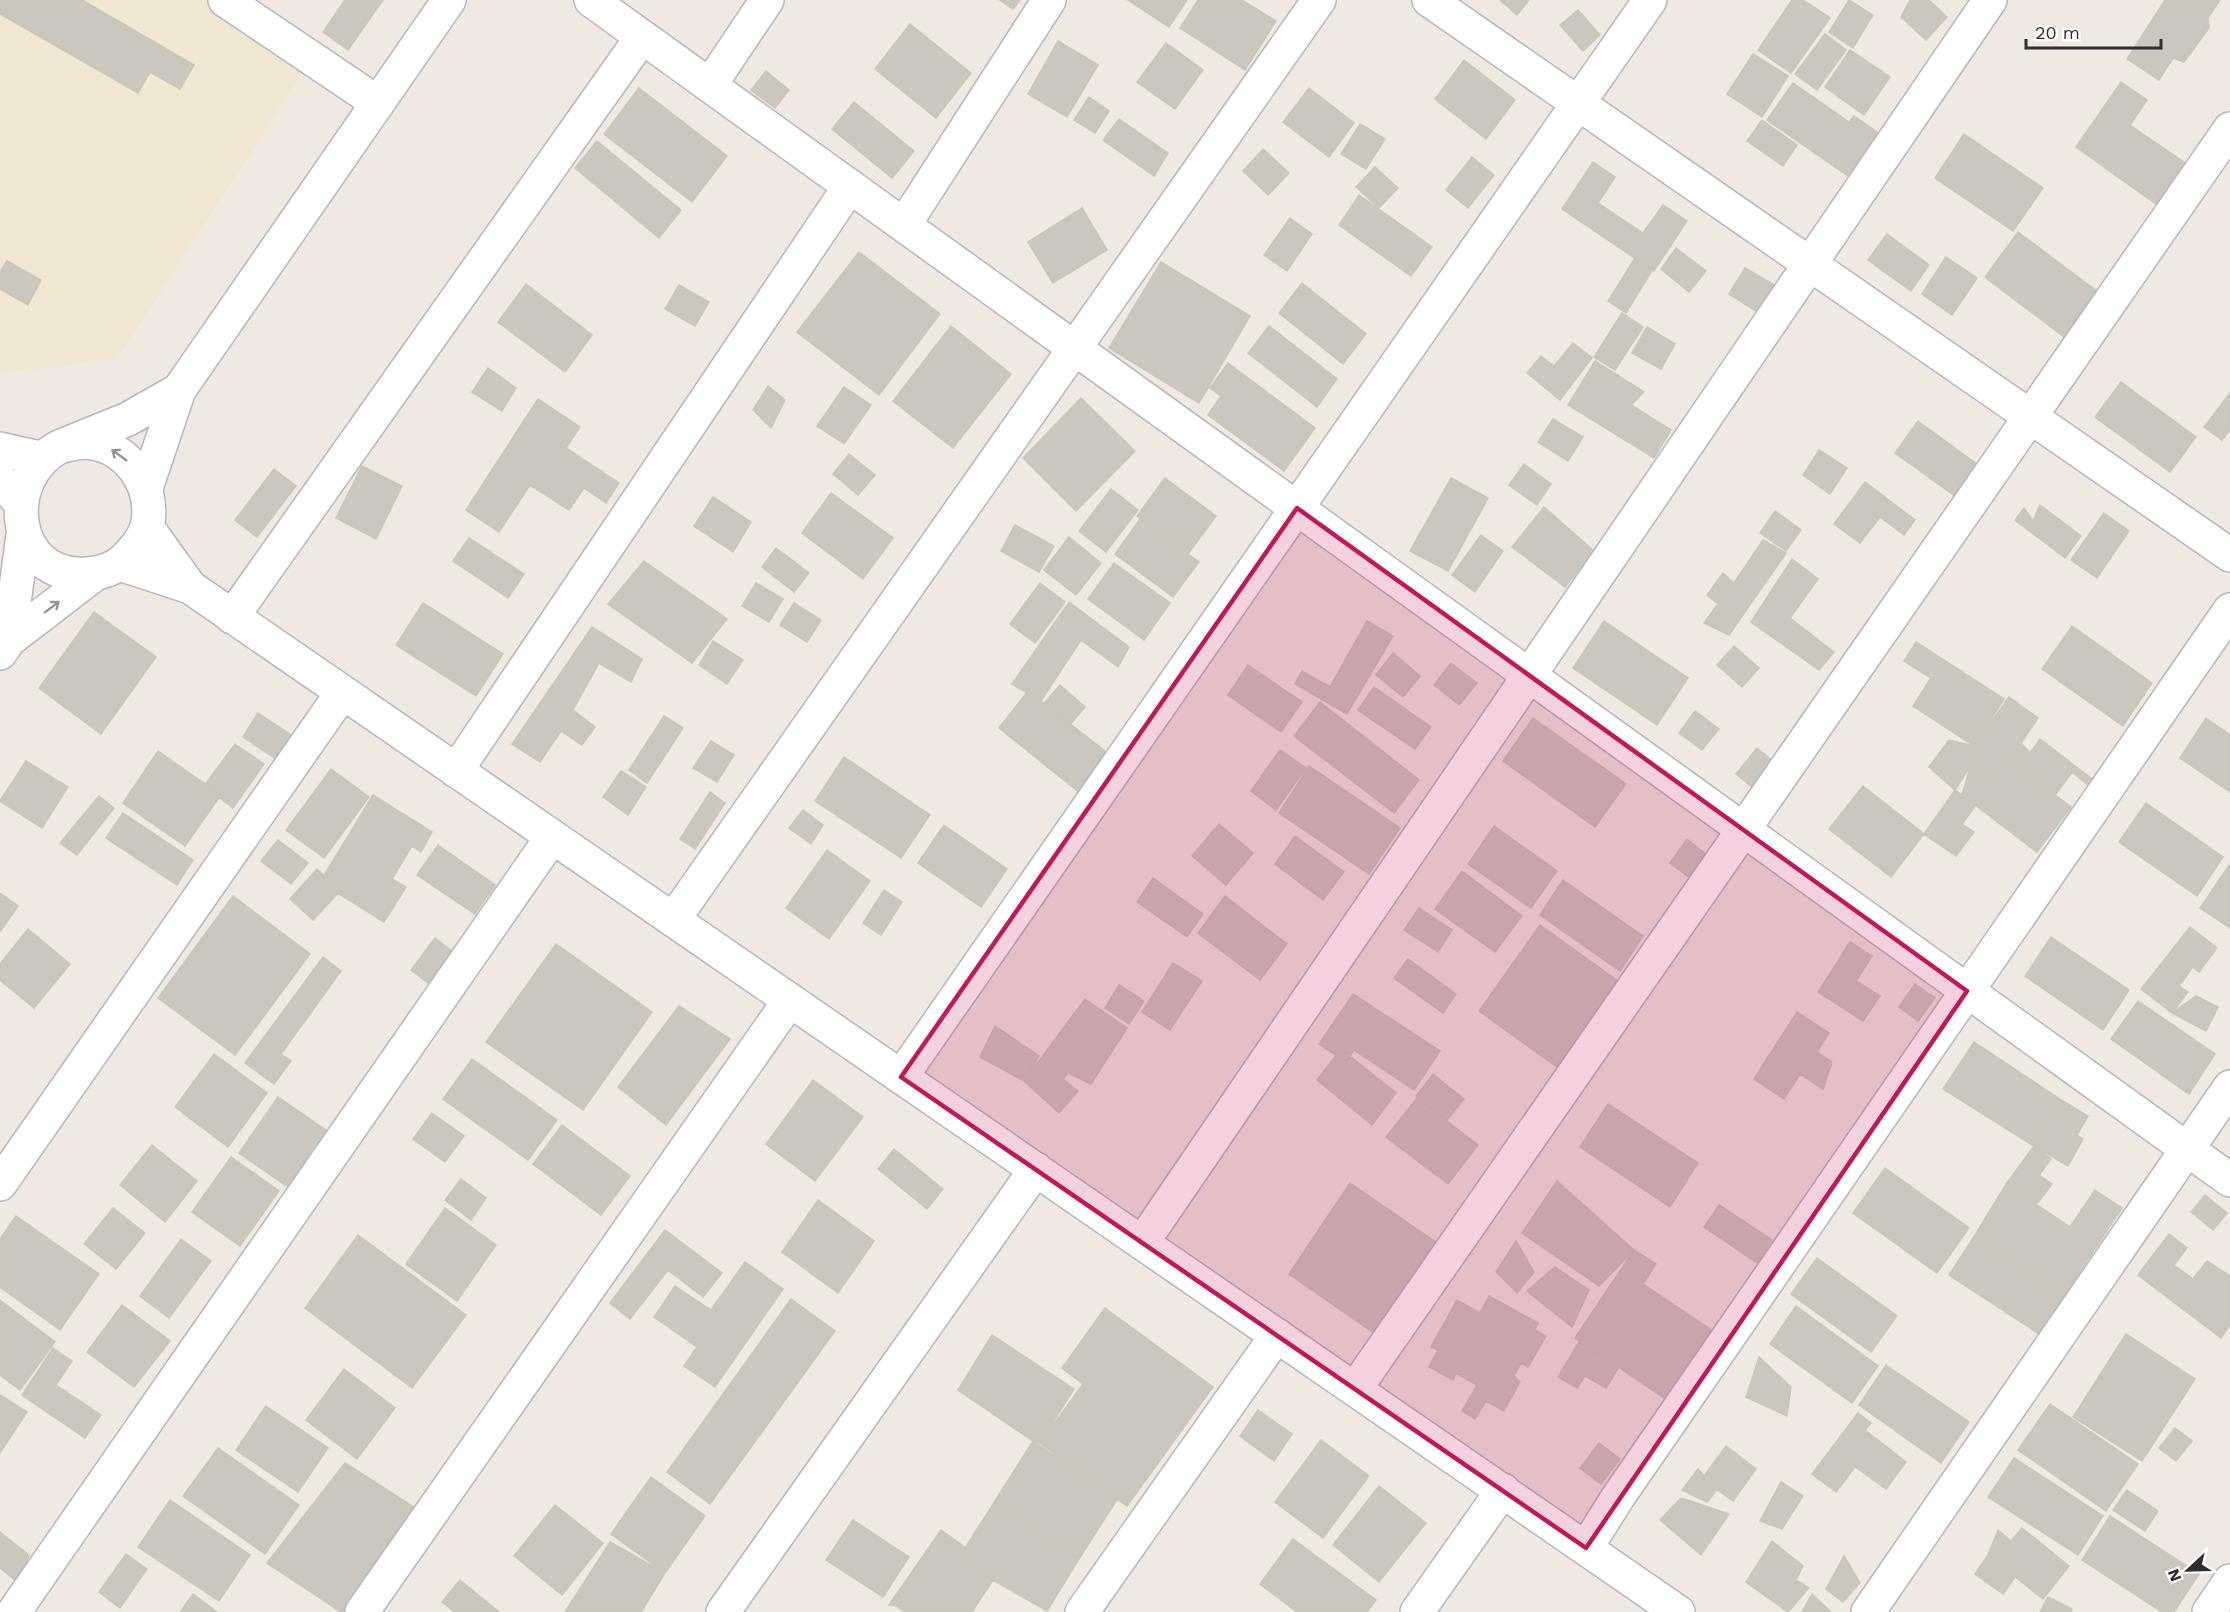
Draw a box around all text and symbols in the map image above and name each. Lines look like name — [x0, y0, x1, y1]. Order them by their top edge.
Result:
scale bar — [2026, 12, 2161, 50]
text: 20 m — [2035, 22, 2080, 43]
one-way arrow — [111, 449, 127, 461]
one-way arrow — [44, 600, 60, 613]
north arrow — [2158, 1540, 2218, 1600]
text: N — [2164, 1566, 2186, 1584]

